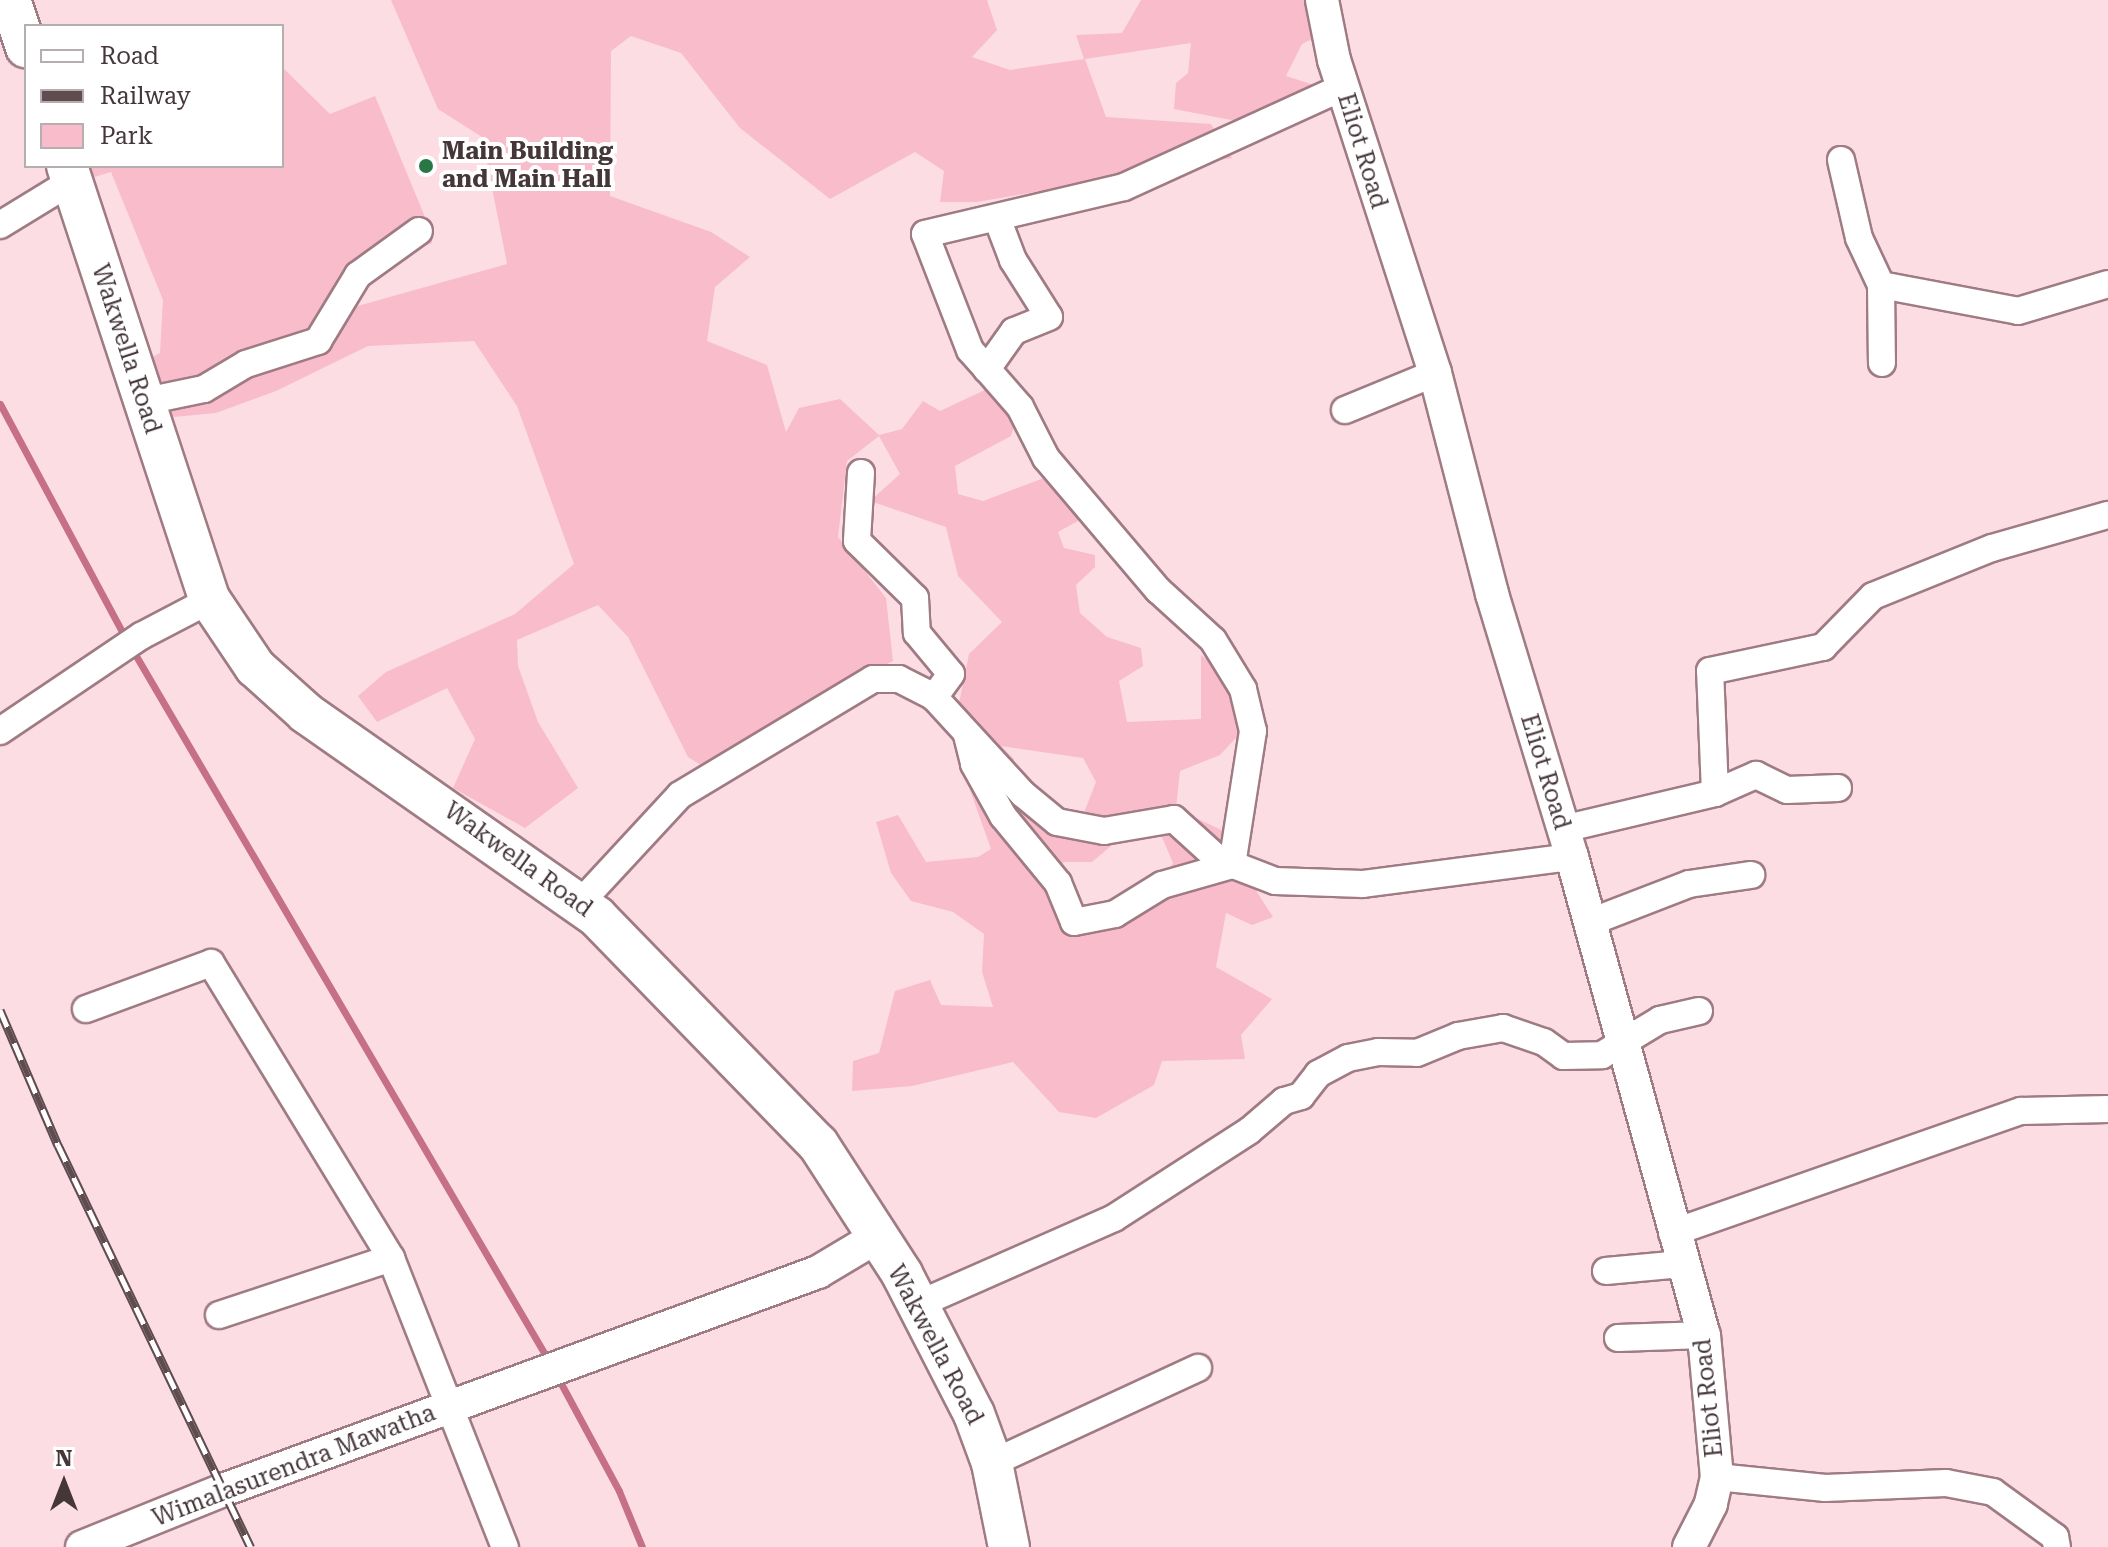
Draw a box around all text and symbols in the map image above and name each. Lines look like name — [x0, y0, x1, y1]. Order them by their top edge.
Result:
legend — [24, 24, 284, 168]
text: Road — [100, 42, 159, 70]
text: Railway — [100, 82, 191, 110]
street label: Eliot Road — [1331, 90, 1393, 212]
text: Park — [100, 122, 153, 150]
place label: Main Building and Main Hall — [442, 138, 613, 194]
marker: Main Building and Main Hall — [417, 157, 435, 175]
street label: Wakwella Road — [85, 261, 167, 437]
street label: Eliot Road — [1514, 711, 1576, 833]
street label: Wakwella Road — [438, 796, 598, 924]
street label: Wakwella Road — [881, 1260, 989, 1430]
street label: Eliot Road — [1688, 1337, 1730, 1459]
street label: Wimalasurendra Mawatha — [148, 1399, 440, 1533]
north arrow — [24, 1443, 104, 1523]
text: N — [56, 1446, 72, 1471]

